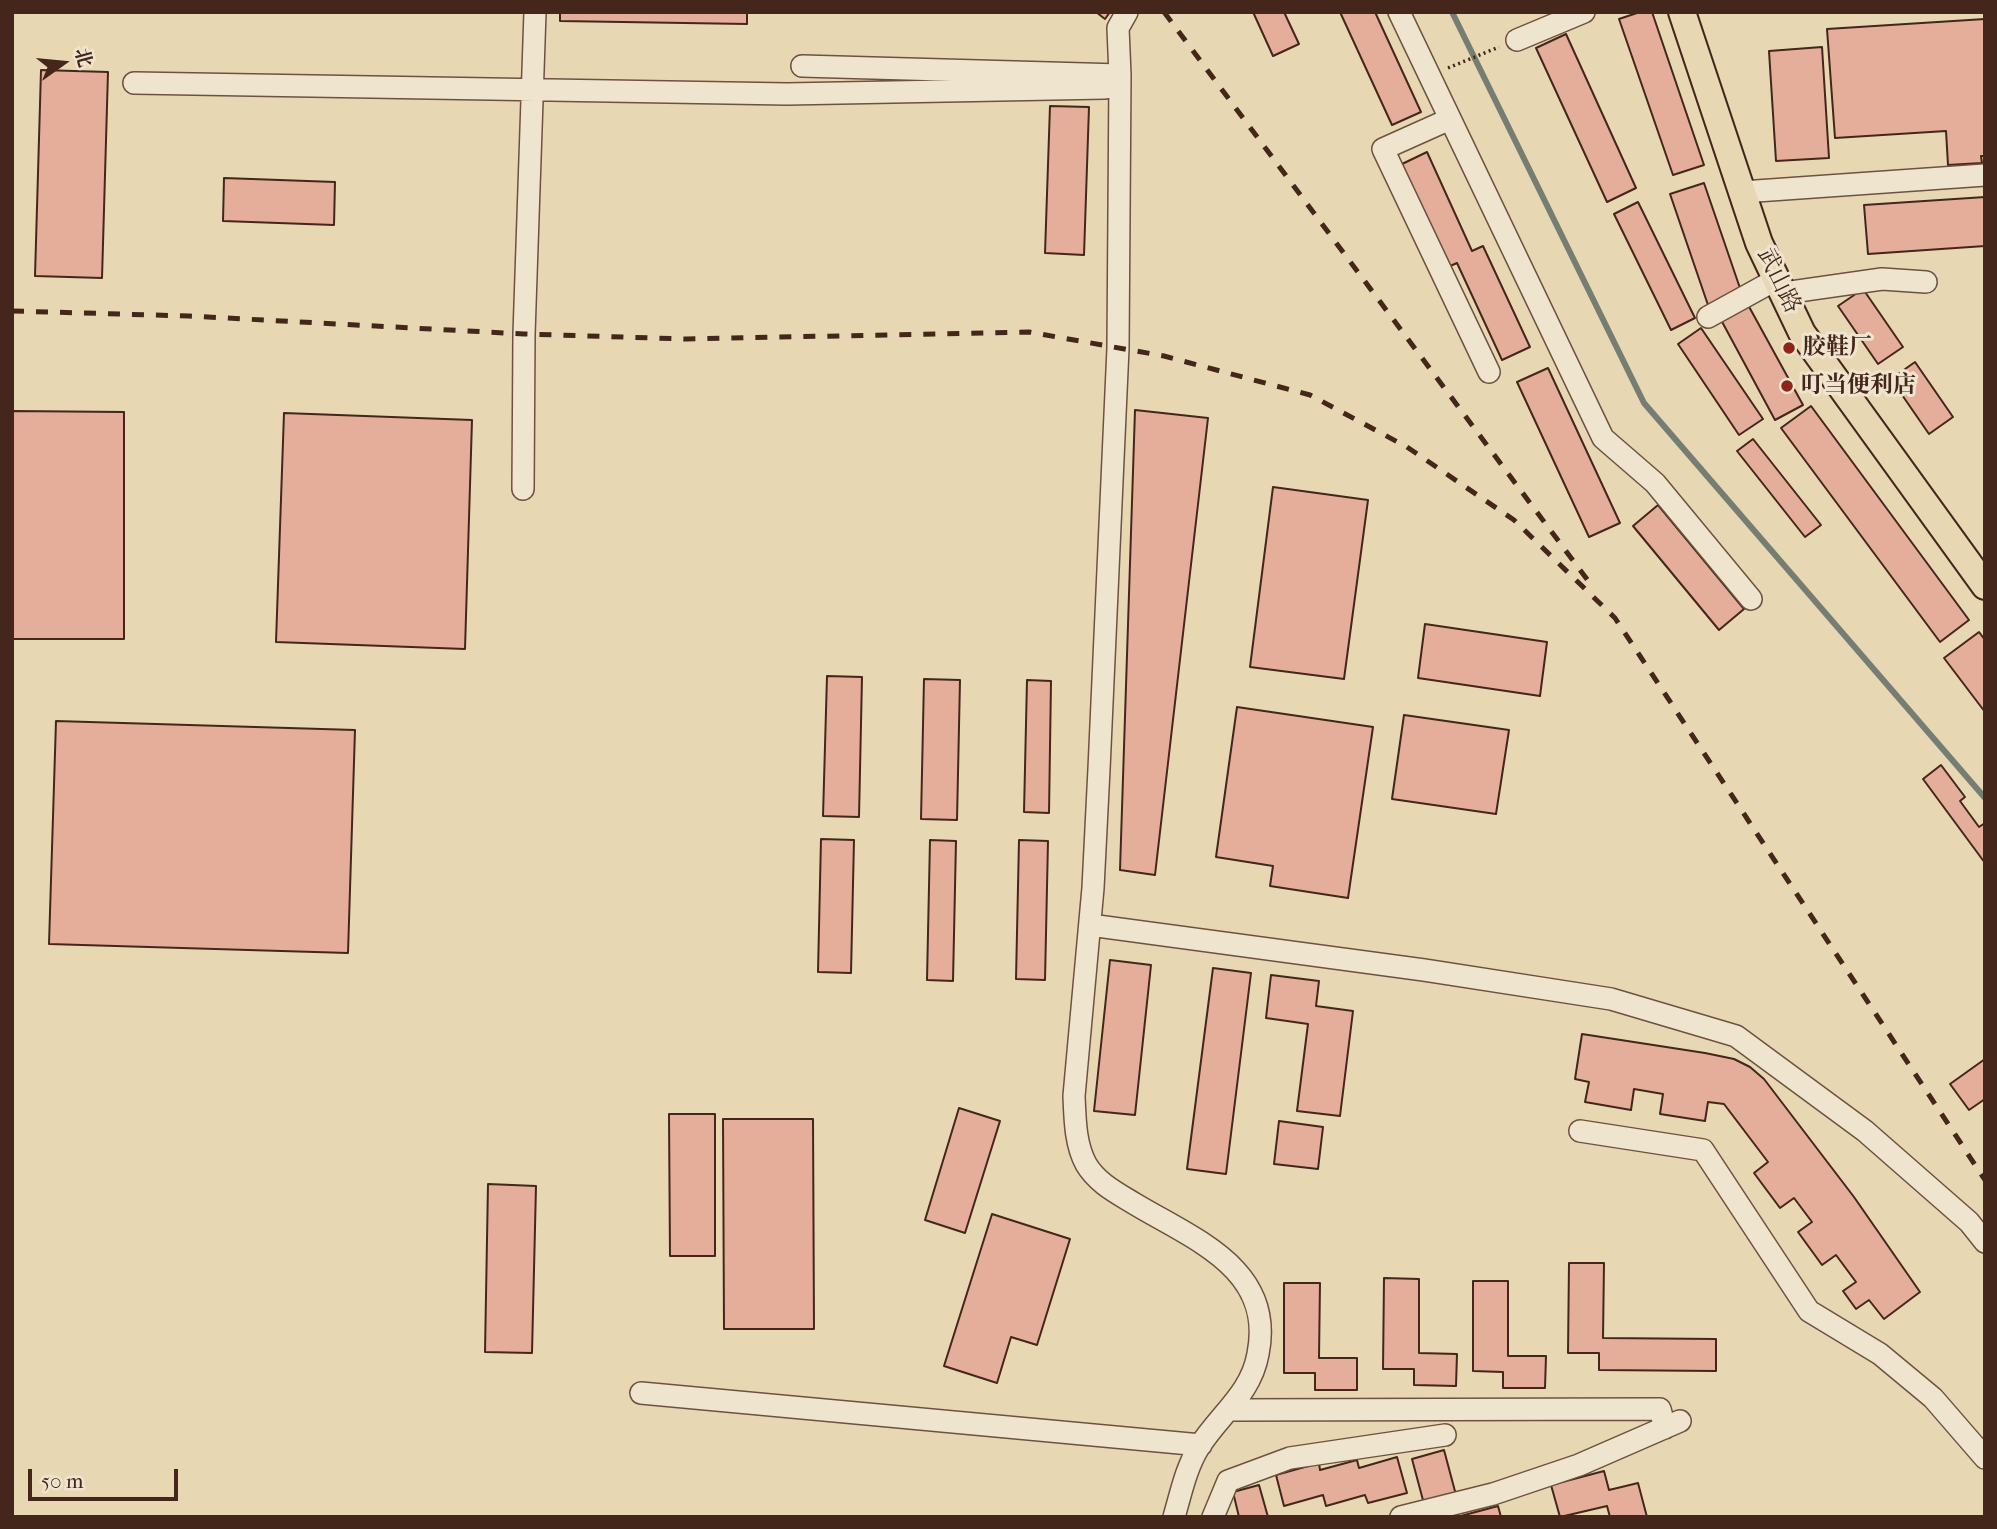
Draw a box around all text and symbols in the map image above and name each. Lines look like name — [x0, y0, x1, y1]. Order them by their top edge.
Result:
north arrow — [28, 28, 98, 98]
text: 北 — [70, 46, 96, 70]
street label: 武山路 — [1750, 244, 1806, 318]
place label: 胶鞋厂 — [1803, 334, 1872, 362]
marker: 胶鞋厂 — [1781, 340, 1797, 356]
place label: 叮当便利店 — [1801, 372, 1916, 400]
marker: 叮当便利店 — [1779, 378, 1795, 394]
scale bar — [32, 1456, 182, 1500]
text: 50 m — [41, 1469, 84, 1493]

